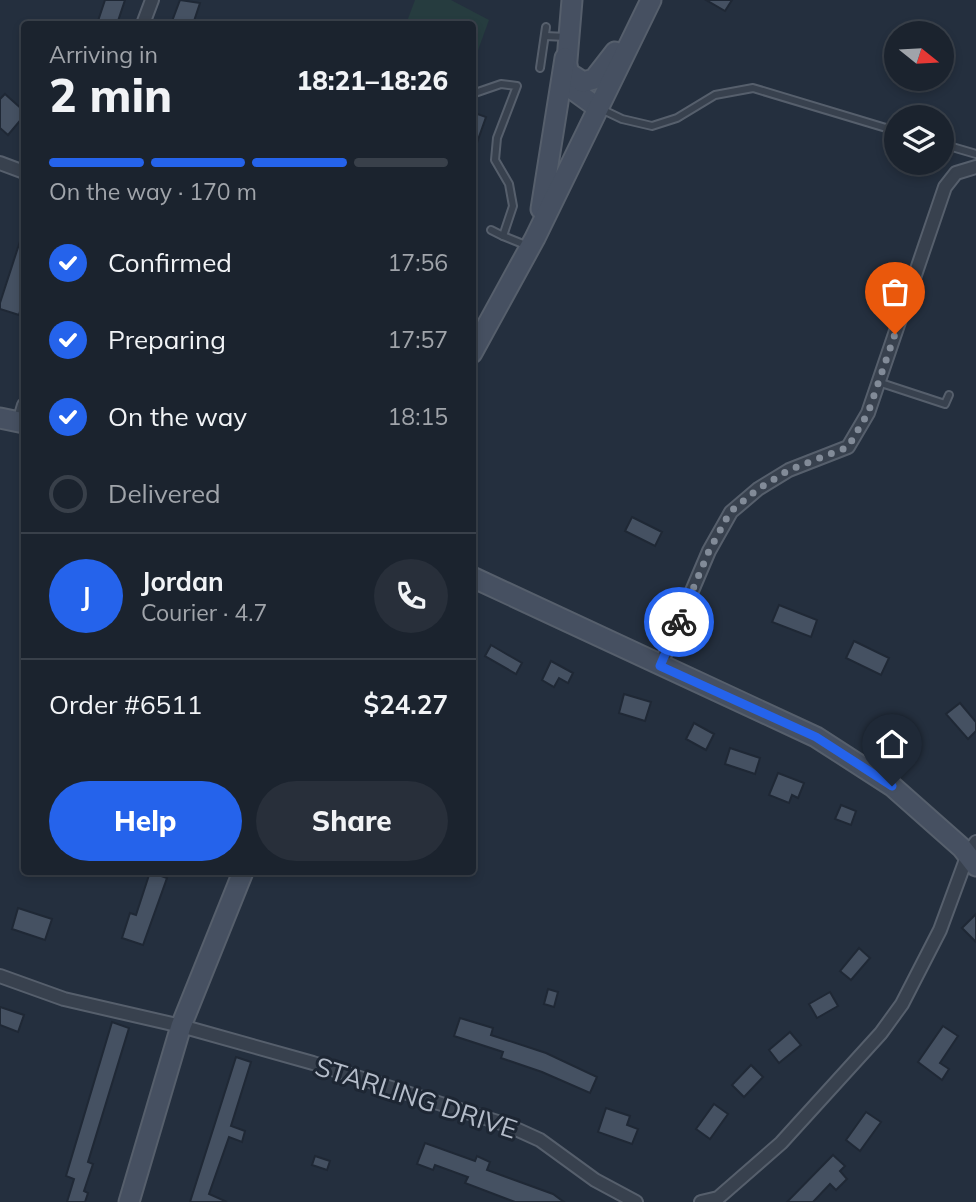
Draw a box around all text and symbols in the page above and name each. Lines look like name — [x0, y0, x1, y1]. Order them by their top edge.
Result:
north arrow — [884, 21, 954, 91]
map controls — [884, 21, 954, 175]
text: Arriving in — [49, 40, 158, 69]
text: 18:21–18:26 — [297, 64, 448, 97]
text: 2 min — [49, 66, 172, 124]
button: layers — [884, 105, 954, 175]
text: On the way · 170 m — [49, 177, 257, 206]
icon: check — [49, 244, 87, 282]
text: Confirmed — [108, 246, 232, 279]
text: 17:56 — [388, 248, 448, 277]
pin — [865, 262, 925, 334]
icon: bag — [876, 273, 914, 311]
icon: check — [49, 321, 87, 359]
text: Preparing — [108, 323, 226, 356]
text: 17:57 — [388, 325, 448, 354]
icon: check — [49, 398, 87, 436]
text: On the way — [108, 400, 247, 433]
text: 18:15 — [388, 402, 448, 431]
text: Delivered — [108, 477, 221, 510]
button: phone — [374, 559, 448, 633]
text: Jordan — [141, 565, 224, 598]
text: J — [81, 580, 91, 613]
courier — [644, 587, 714, 657]
text: Courier · 4.7 — [141, 598, 267, 627]
icon: bike — [660, 603, 698, 641]
text: Order #6511 — [49, 688, 202, 721]
text: $24.27 — [364, 688, 448, 721]
pin — [862, 714, 922, 786]
icon: home — [873, 725, 911, 763]
button: Help — [49, 781, 242, 861]
button: Share — [256, 781, 448, 861]
street label: STARLING DRIVE — [311, 1049, 521, 1146]

